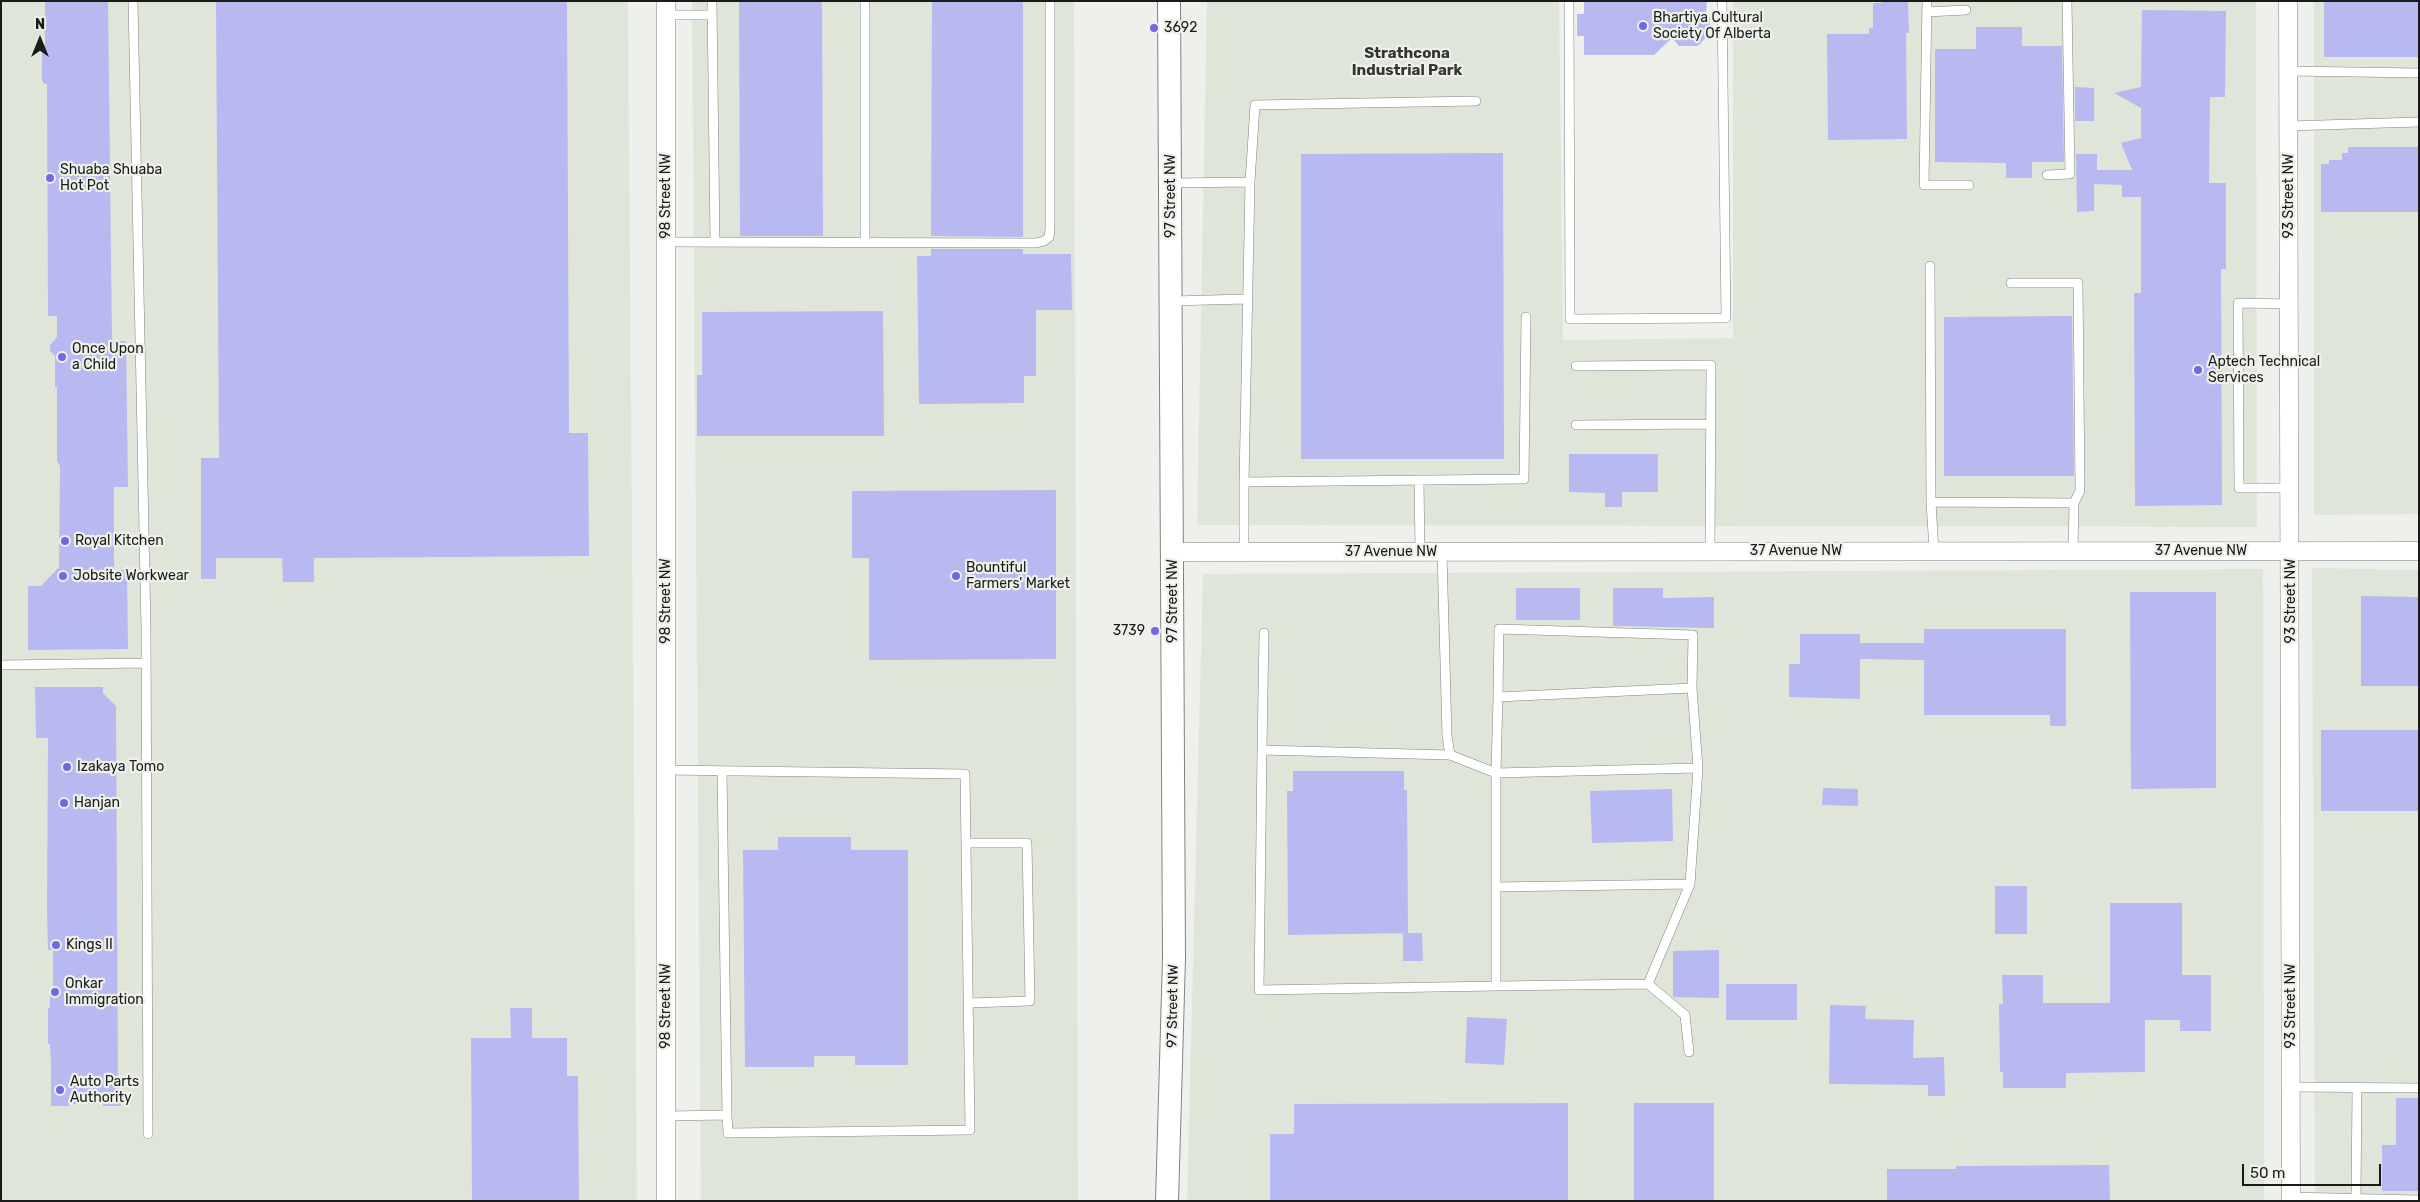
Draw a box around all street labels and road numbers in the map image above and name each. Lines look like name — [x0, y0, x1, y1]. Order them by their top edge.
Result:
street label: 98 Street NW — [658, 153, 674, 239]
street label: 97 Street NW — [1163, 154, 1179, 238]
street label: 93 Street NW — [2281, 154, 2297, 238]
street label: 37 Avenue NW — [1750, 543, 1842, 559]
street label: 37 Avenue NW — [2155, 543, 2247, 559]
street label: 37 Avenue NW — [1345, 544, 1437, 560]
street label: 98 Street NW — [658, 558, 674, 644]
street label: 97 Street NW — [1165, 559, 1181, 643]
street label: 93 Street NW — [2283, 559, 2299, 643]
street label: 98 Street NW — [658, 963, 674, 1049]
street label: 97 Street NW — [1164, 964, 1182, 1048]
street label: 93 Street NW — [2283, 964, 2299, 1048]

